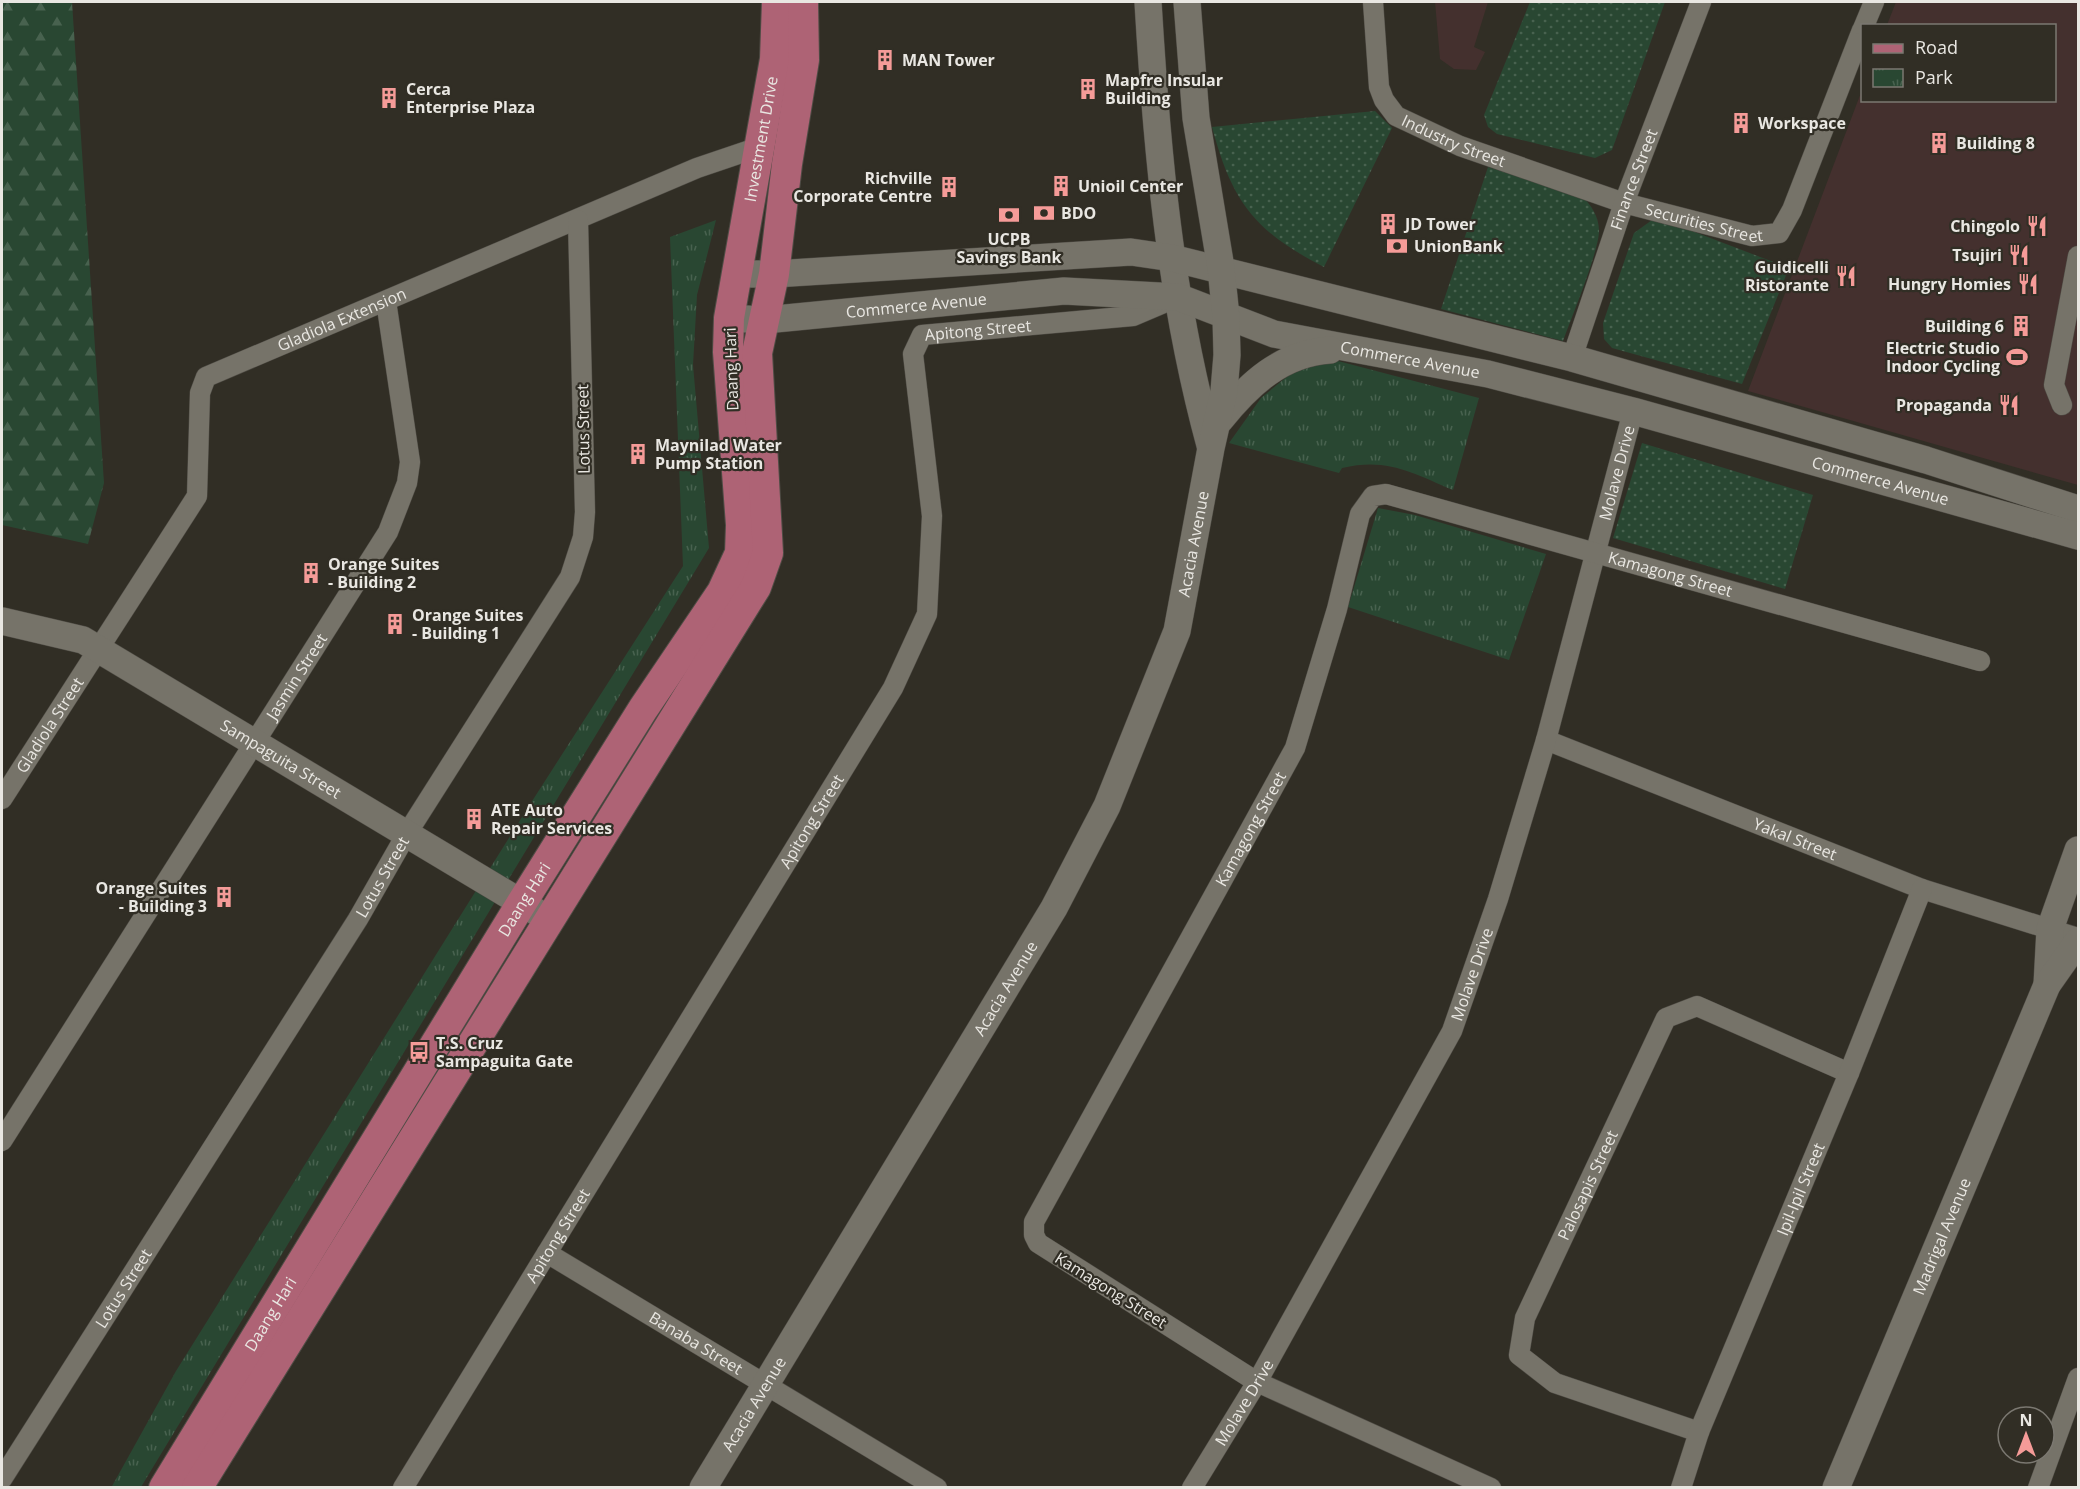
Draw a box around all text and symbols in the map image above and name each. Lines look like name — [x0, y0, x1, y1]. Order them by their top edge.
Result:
legend — [1861, 24, 2056, 102]
text: Road — [1915, 35, 1958, 59]
building icon: MAN Tower — [873, 48, 897, 72]
place label: MAN Tower — [902, 49, 995, 71]
text: Park — [1915, 65, 1953, 89]
place label: Mapfre Insular Building — [1105, 69, 1223, 109]
street label: Investment Drive — [739, 74, 783, 204]
building icon: Mapfre Insular Building — [1076, 77, 1100, 101]
place label: Cerca Enterprise Plaza — [406, 78, 535, 118]
building icon: Cerca Enterprise Plaza — [377, 86, 401, 110]
street label: Industry Street — [1398, 109, 1509, 172]
building icon: Workspace — [1729, 111, 1753, 135]
place label: Workspace — [1758, 112, 1846, 134]
street label: Finance Street — [1605, 125, 1663, 233]
building icon: Building 8 — [1927, 131, 1951, 155]
place label: Building 8 — [1956, 132, 2035, 154]
place label: Richville Corporate Centre — [793, 167, 932, 207]
building icon: Unioil Center — [1049, 174, 1073, 198]
building icon: Richville Corporate Centre — [937, 175, 961, 199]
place label: Unioil Center — [1078, 175, 1183, 197]
street label: Securities Street — [1643, 198, 1764, 247]
bank icon: BDO — [1032, 201, 1056, 225]
place label: BDO — [1061, 202, 1096, 224]
bank icon: UCPB Savings Bank — [997, 203, 1021, 227]
building icon: JD Tower — [1376, 212, 1400, 236]
place label: JD Tower — [1403, 213, 1476, 235]
restaurant icon: Chingolo — [2025, 214, 2049, 238]
place label: Chingolo — [1950, 215, 2020, 237]
place label: UCPB Savings Bank — [957, 228, 1062, 268]
bank icon: UnionBank — [1385, 234, 1409, 258]
place label: UnionBank — [1414, 235, 1503, 257]
restaurant icon: Tsujiri — [2007, 243, 2031, 267]
place label: Tsujiri — [1952, 244, 2002, 266]
place label: Guidicelli Ristorante — [1745, 256, 1829, 296]
restaurant icon: Guidicelli Ristorante — [1834, 264, 1858, 288]
restaurant icon: Hungry Homies — [2016, 272, 2040, 296]
place label: Hungry Homies — [1888, 273, 2011, 295]
street label: Gladiola Extension — [274, 282, 410, 356]
street label: Commerce Avenue — [845, 288, 988, 323]
street label: Apitong Street — [924, 314, 1032, 346]
building icon: Building 6 — [2009, 314, 2033, 338]
place label: Building 6 — [1925, 315, 2004, 337]
street label: Daang Hari — [719, 327, 743, 411]
street label: Commerce Avenue — [1339, 336, 1482, 383]
place label: Electric Studio Indoor Cycling — [1886, 337, 2000, 377]
sports icon: Electric Studio Indoor Cycling — [2005, 345, 2029, 369]
street label: Lotus Street — [571, 384, 595, 474]
restaurant icon: Propaganda — [1997, 393, 2021, 417]
place label: Propaganda — [1896, 394, 1992, 416]
street label: Molave Drive — [1594, 423, 1640, 523]
place label: Maynilad Water Pump Station — [655, 434, 782, 474]
building icon: Maynilad Water Pump Station — [626, 442, 650, 466]
street label: Commerce Avenue — [1810, 451, 1952, 510]
street label: Acacia Avenue — [1173, 489, 1214, 599]
street label: Kamagong Street — [1606, 546, 1735, 602]
place label: Orange Suites - Building 2 — [328, 553, 439, 593]
building icon: Orange Suites - Building 2 — [299, 561, 323, 585]
place label: Orange Suites - Building 1 — [412, 604, 523, 644]
building icon: Orange Suites - Building 1 — [383, 612, 407, 636]
street label: Jasmin Street — [260, 629, 332, 726]
street label: Gladiola Street — [11, 673, 89, 777]
street label: Sampaguita Street — [216, 714, 346, 804]
street label: Kamagong Street — [1210, 767, 1291, 890]
street label: Apitong Street — [774, 770, 849, 872]
place label: ATE Auto Repair Services — [491, 799, 612, 839]
building icon: ATE Auto Repair Services — [462, 807, 486, 831]
street label: Yakal Street — [1750, 812, 1840, 865]
street label: Lotus Street — [350, 832, 414, 921]
street label: Daang Hari — [493, 858, 555, 941]
place label: Orange Suites - Building 3 — [96, 877, 207, 917]
building icon: Orange Suites - Building 3 — [212, 885, 236, 909]
street label: Molave Drive — [1445, 925, 1498, 1024]
street label: Acacia Avenue — [968, 937, 1043, 1040]
place label: T.S. Cruz Sampaguita Gate — [436, 1032, 573, 1072]
bus stop icon: T.S. Cruz Sampaguita Gate — [407, 1040, 431, 1064]
street label: Palosapis Street — [1552, 1126, 1623, 1244]
street label: Ipil-Ipil Street — [1771, 1139, 1830, 1239]
street label: Madrigal Avenue — [1907, 1174, 1976, 1298]
street label: Apitong Street — [520, 1184, 595, 1287]
street label: Lotus Street — [90, 1244, 157, 1332]
street label: Kamagong Street — [1051, 1247, 1171, 1333]
street label: Daang Hari — [239, 1273, 302, 1355]
street label: Banaba Street — [645, 1306, 747, 1380]
street label: Acacia Avenue — [717, 1353, 791, 1456]
street label: Molave Drive — [1209, 1355, 1278, 1450]
north arrow — [1996, 1405, 2056, 1465]
text: N — [2019, 1409, 2033, 1431]

